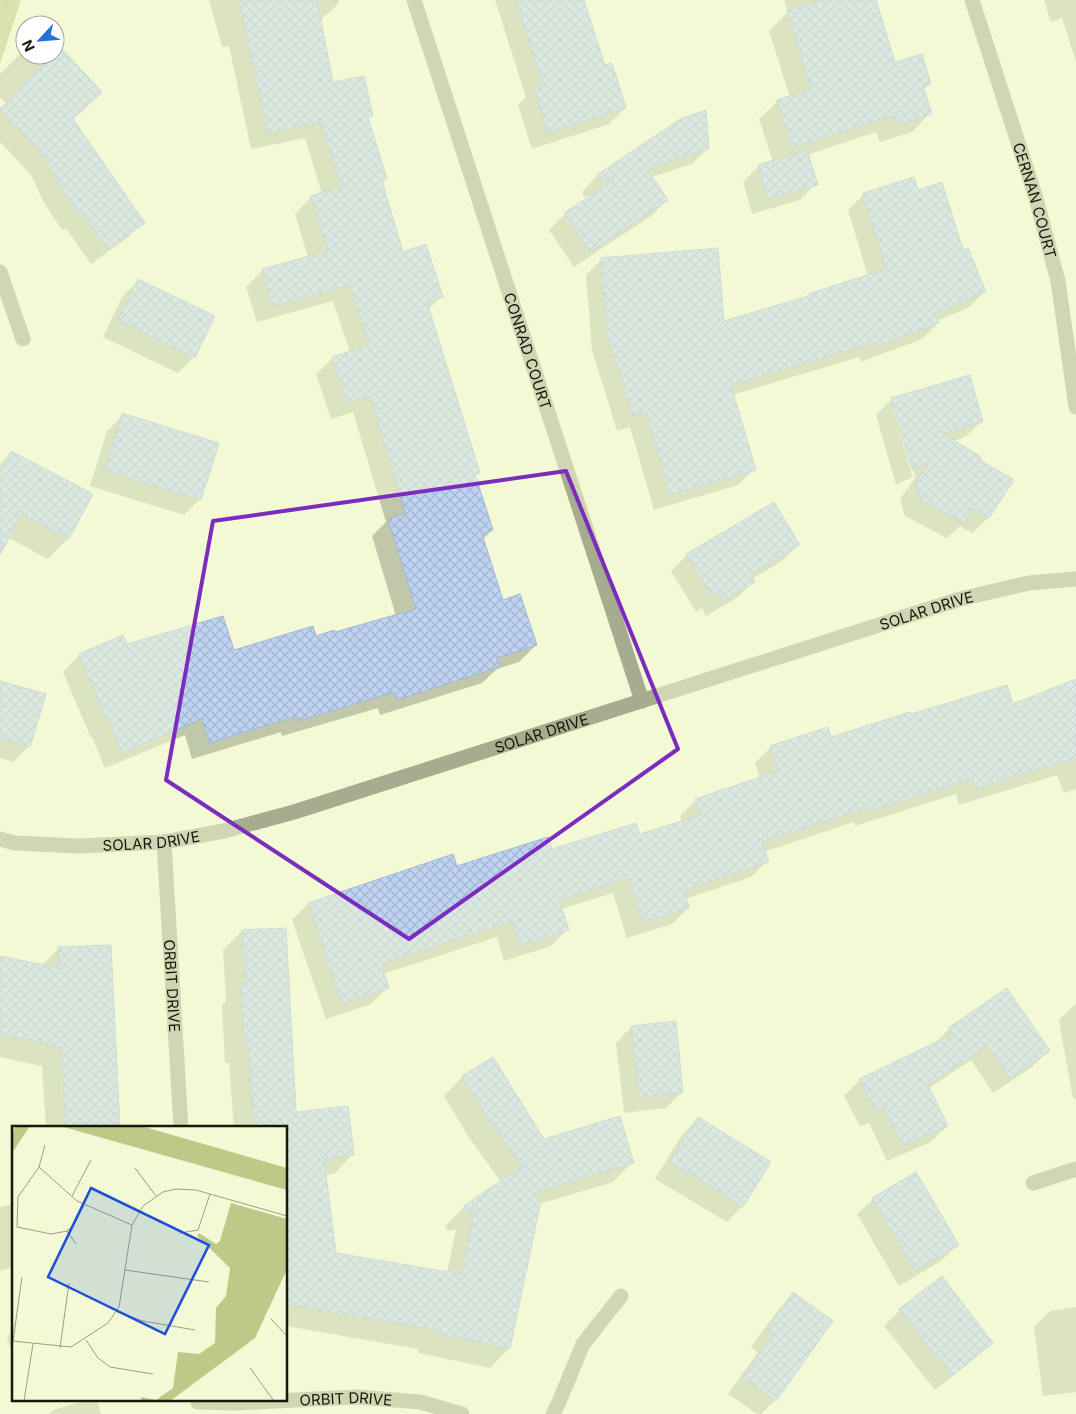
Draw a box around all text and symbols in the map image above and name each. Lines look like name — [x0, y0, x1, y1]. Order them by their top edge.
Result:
north arrow — [15, 15, 65, 65]
text: N — [18, 37, 38, 54]
street label: CERNAN COURT — [1009, 140, 1061, 260]
street label: CONRAD COURT — [500, 290, 556, 412]
street label: SOLAR DRIVE — [877, 587, 975, 634]
street label: SOLAR DRIVE — [492, 709, 591, 757]
street label: SOLAR DRIVE — [102, 826, 201, 854]
street label: ORBIT DRIVE — [160, 939, 185, 1033]
inset map — [12, 1126, 288, 1402]
street label: ORBIT DRIVE — [299, 1387, 393, 1409]

